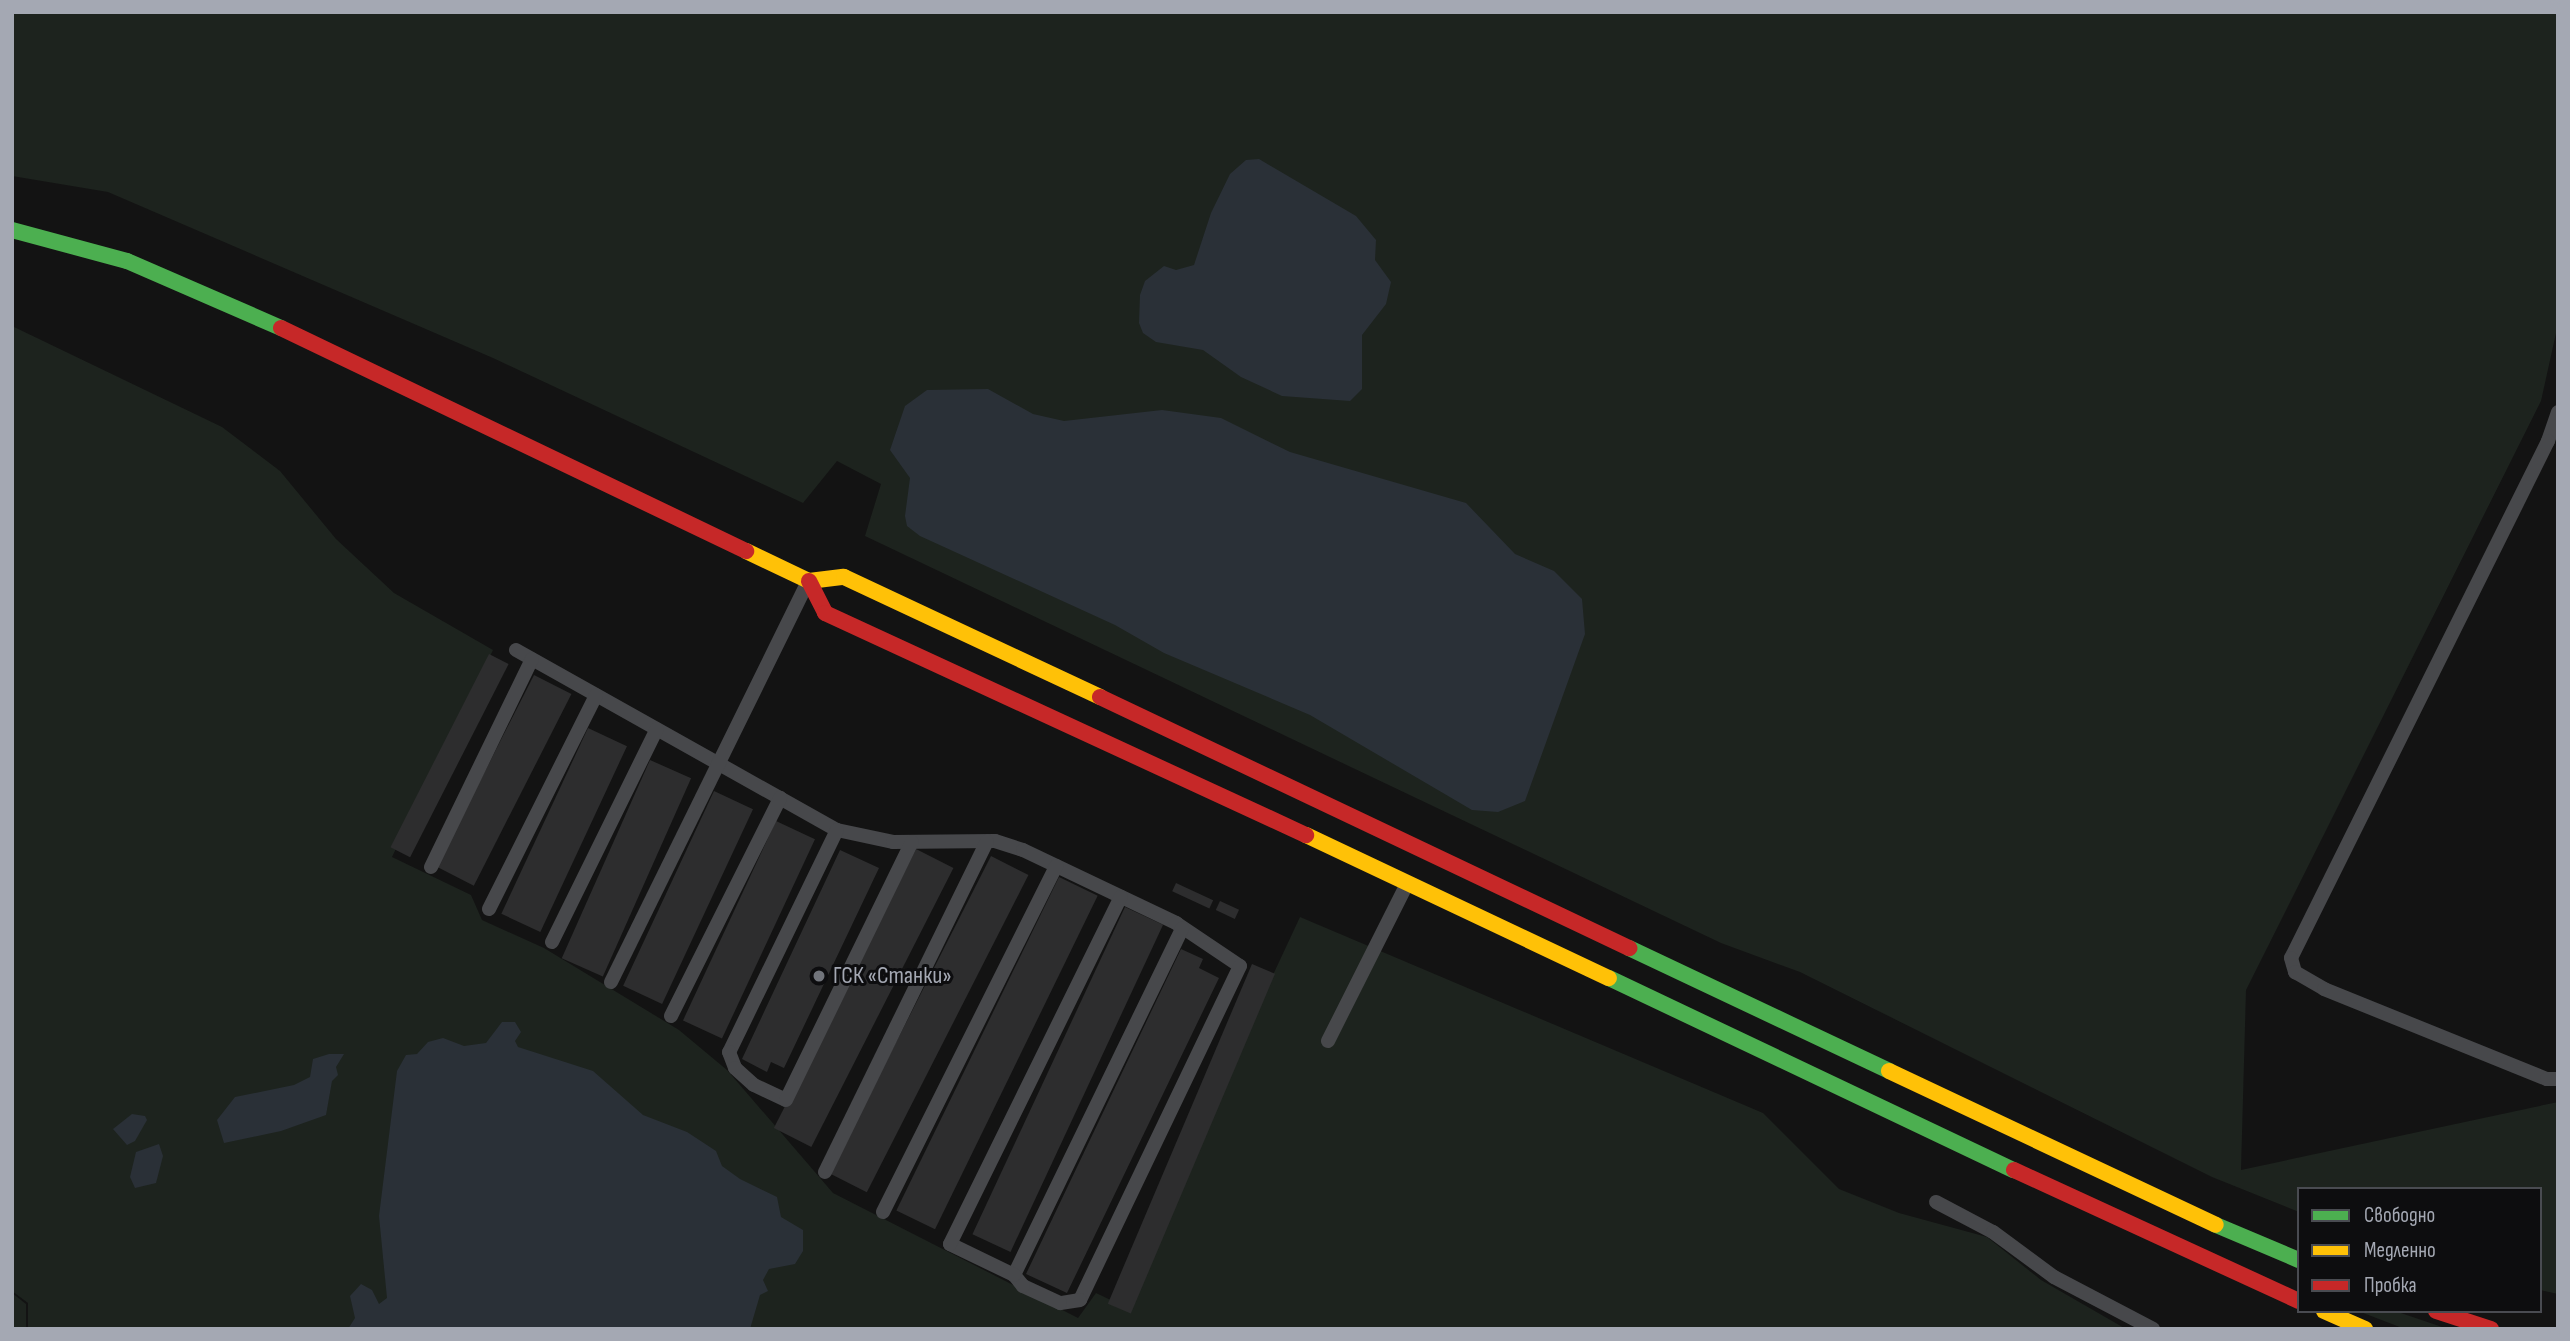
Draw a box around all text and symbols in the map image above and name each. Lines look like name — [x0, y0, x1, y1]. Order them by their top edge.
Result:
place label: ГСК «Станки» — [833, 962, 952, 990]
marker: ГСК «Станки» — [811, 968, 827, 984]
legend — [2297, 1187, 2542, 1313]
text: Свободно — [2364, 1203, 2435, 1228]
text: Медленно — [2364, 1238, 2436, 1263]
text: Пробка — [2364, 1273, 2417, 1298]

